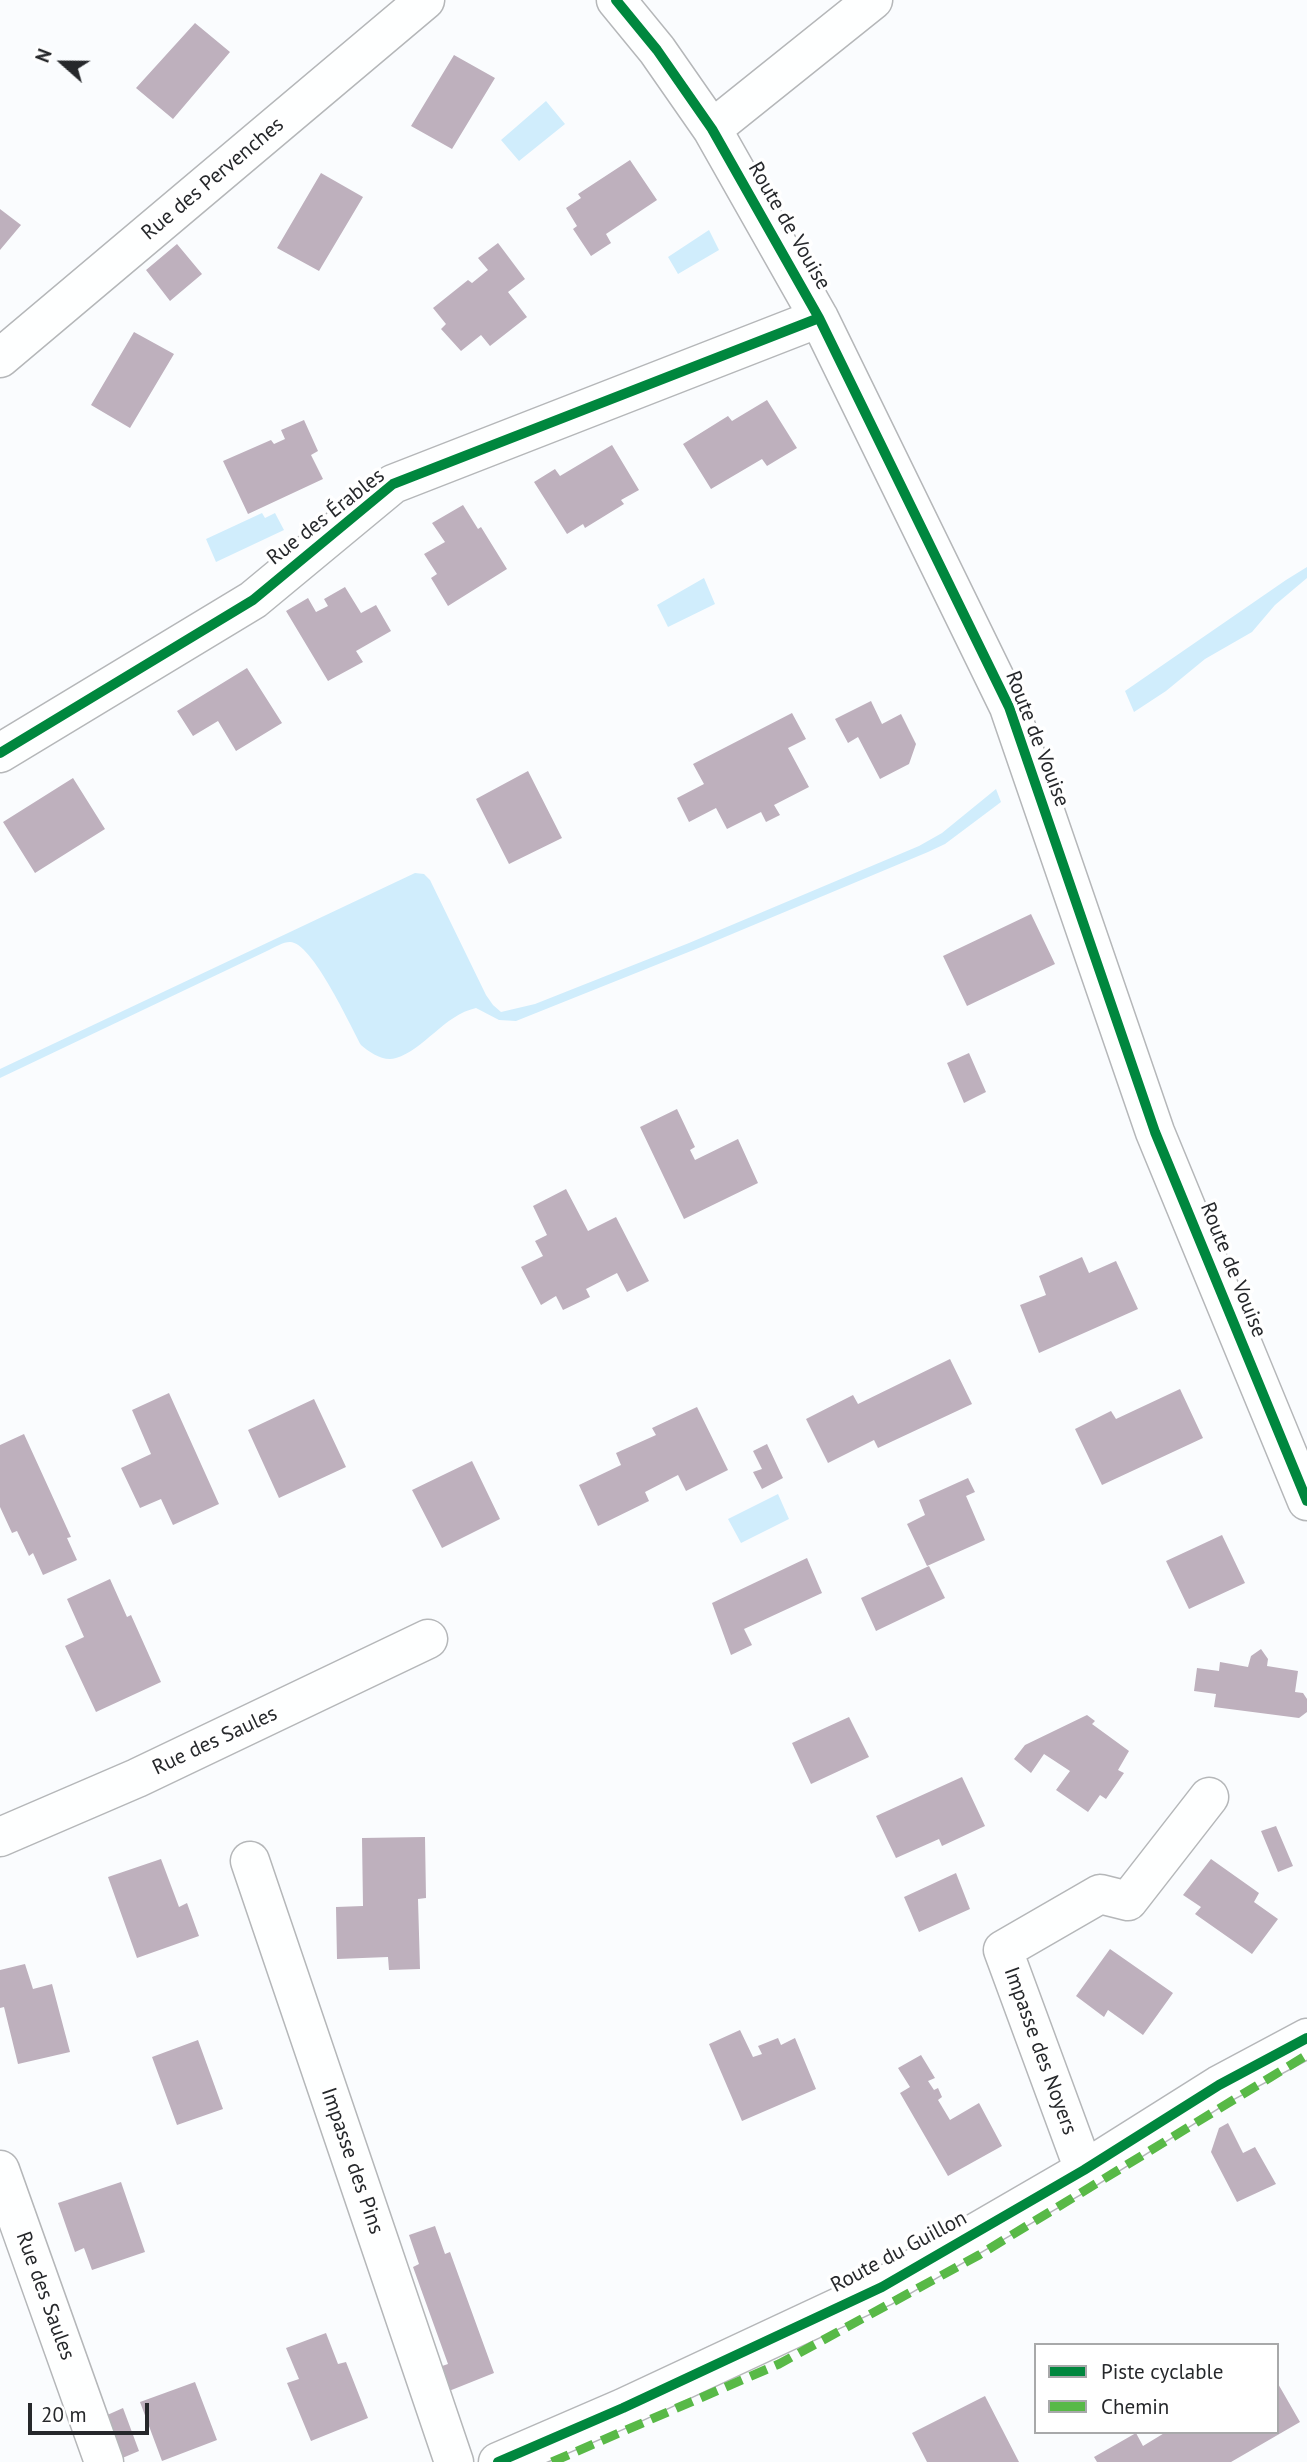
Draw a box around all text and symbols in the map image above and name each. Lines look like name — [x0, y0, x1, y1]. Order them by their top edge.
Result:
north arrow — [28, 28, 98, 98]
text: N — [30, 45, 57, 66]
street label: Rue des Pervenches — [137, 112, 289, 246]
street label: Route de Vouise — [742, 158, 836, 294]
street label: Rue des Érables — [262, 463, 390, 571]
street label: Route de Vouise — [1000, 668, 1074, 810]
street label: Route de Vouise — [1194, 1199, 1272, 1341]
street label: Rue des Saules — [149, 1701, 281, 1781]
street label: Impasse des Noyers — [998, 1964, 1082, 2138]
street label: Impasse des Pins — [315, 2085, 389, 2237]
street label: Route du Guillon — [827, 2206, 971, 2298]
street label: Rue des Saules — [10, 2228, 80, 2364]
legend — [1034, 2343, 1279, 2434]
text: Piste cyclable — [1101, 2358, 1223, 2385]
scale bar — [32, 2388, 152, 2432]
text: Chemin — [1101, 2393, 1169, 2420]
text: 20 m — [41, 2401, 87, 2428]

